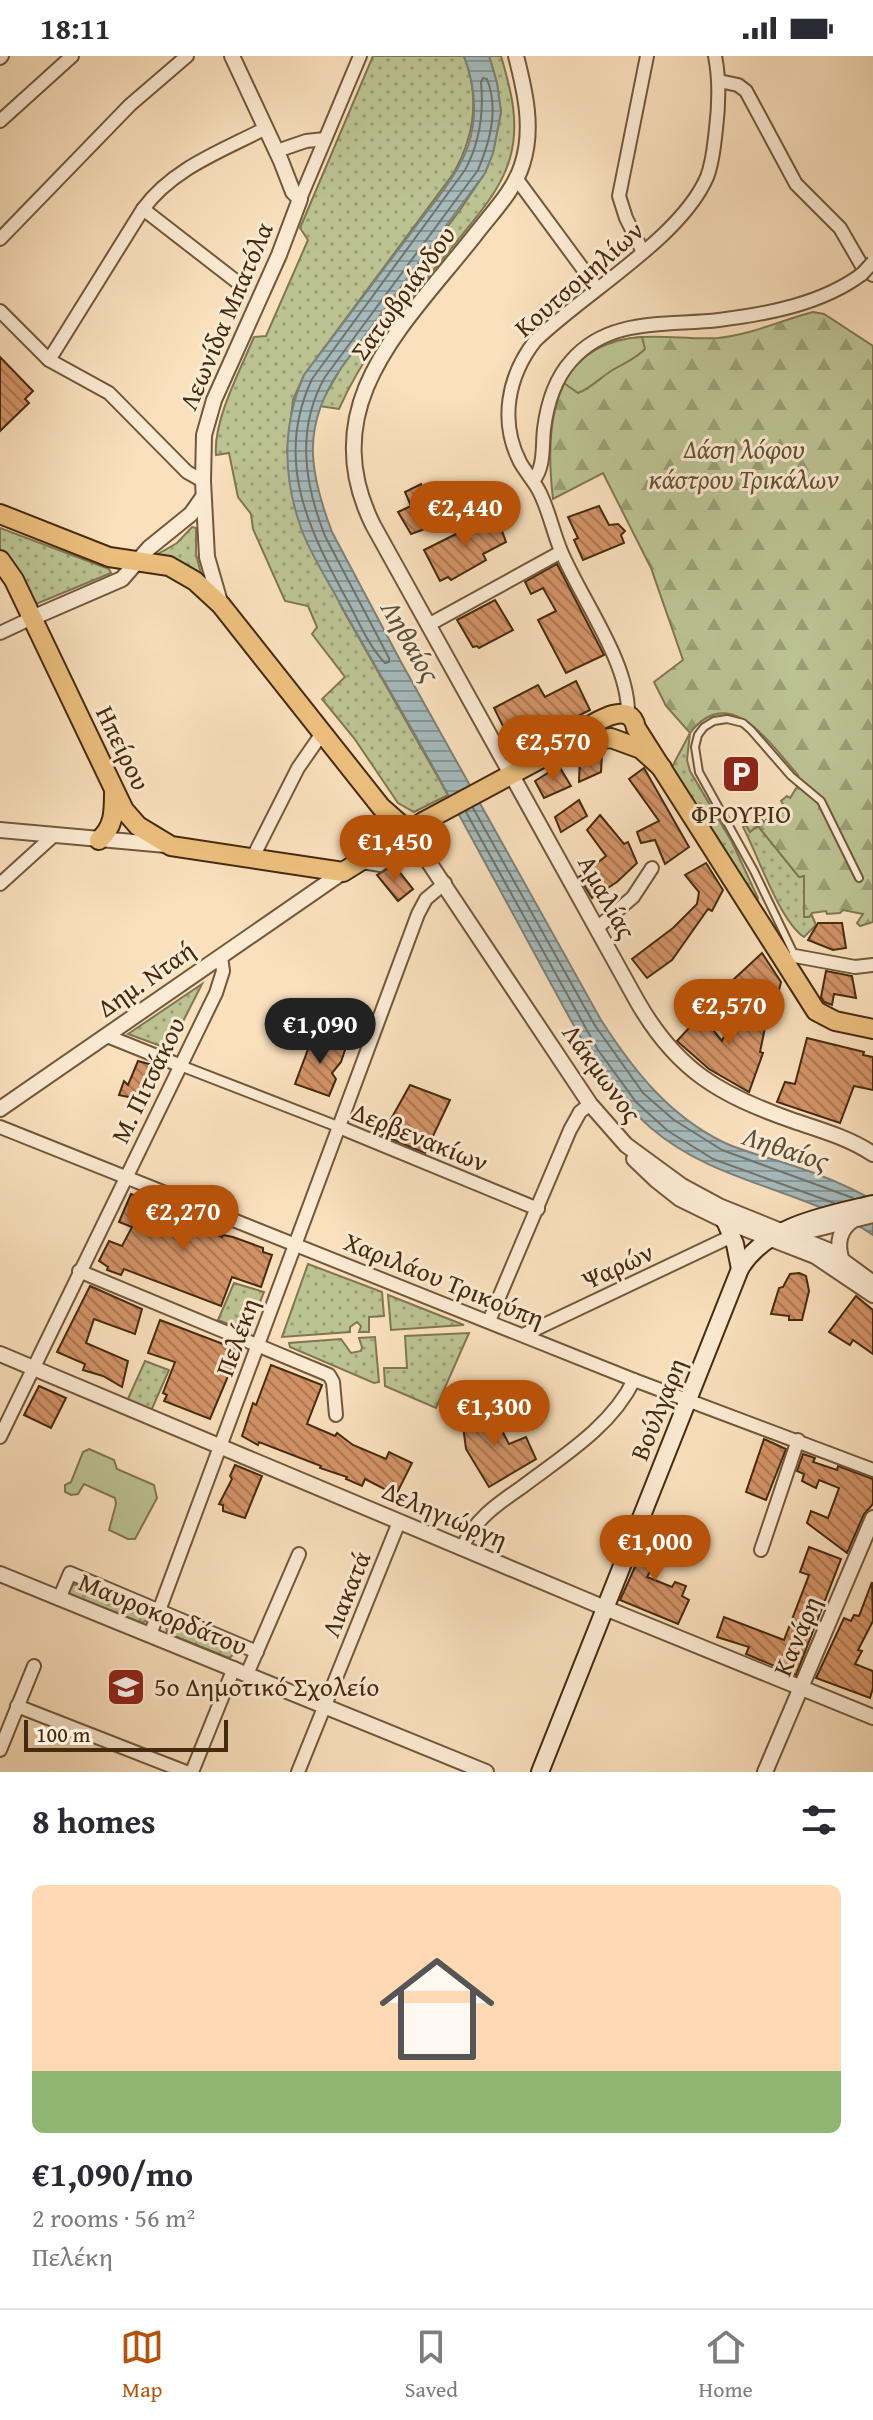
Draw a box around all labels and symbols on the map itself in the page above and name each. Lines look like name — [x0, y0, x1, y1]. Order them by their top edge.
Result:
street label: Κουτσομηλίων — [505, 211, 652, 346]
street label: Λεωνίδα Μπατόλα — [168, 216, 283, 416]
street label: Σατωβριάνδου — [340, 217, 465, 368]
park label: Δάση λόφου κάστρου Τρικάλων — [649, 429, 839, 498]
pin: €2,440 — [400, 481, 530, 549]
water label: Ληθαίος — [371, 591, 452, 690]
street label: Ηπείρου — [86, 699, 161, 797]
pin: €2,570 — [488, 715, 618, 783]
parking icon: ΦΡΟΥΡΙΟ — [720, 753, 762, 795]
place label: ΦΡΟΥΡΙΟ — [691, 794, 791, 833]
pin: €1,450 — [330, 815, 460, 883]
street label: Αμαλίας — [568, 848, 646, 946]
street label: Δημ. Νταή — [89, 931, 202, 1026]
pin: €2,570 — [664, 979, 794, 1047]
pin: €1,090 — [255, 998, 385, 1066]
street label: Μ. Πιτσάκου — [100, 1010, 195, 1150]
street label: Λάκμωνος — [553, 1015, 652, 1130]
street label: Δερβενακίων — [346, 1091, 494, 1182]
water label: Ληθαίος — [737, 1114, 835, 1181]
pin: €2,270 — [118, 1185, 248, 1253]
street label: Χαριλάου Τρικούπη — [338, 1222, 550, 1338]
street label: Ψαρών — [575, 1232, 660, 1299]
street label: Πελέκη — [204, 1292, 269, 1381]
street label: Βούλγαρη — [619, 1352, 696, 1466]
pin: €1,300 — [429, 1380, 559, 1448]
street label: Δεληγιώργη — [376, 1471, 514, 1558]
pin: €1,000 — [590, 1515, 720, 1583]
street label: Λιακατά — [311, 1545, 380, 1643]
street label: Μαυροκορδάτου — [73, 1562, 253, 1665]
street label: Κανάρη — [762, 1590, 831, 1682]
school or university icon: 5ο Δημοτικό Σχολείο — [105, 1666, 147, 1708]
place label: 5ο Δημοτικό Σχολείο — [154, 1667, 379, 1706]
scale bar — [24, 1716, 228, 1752]

